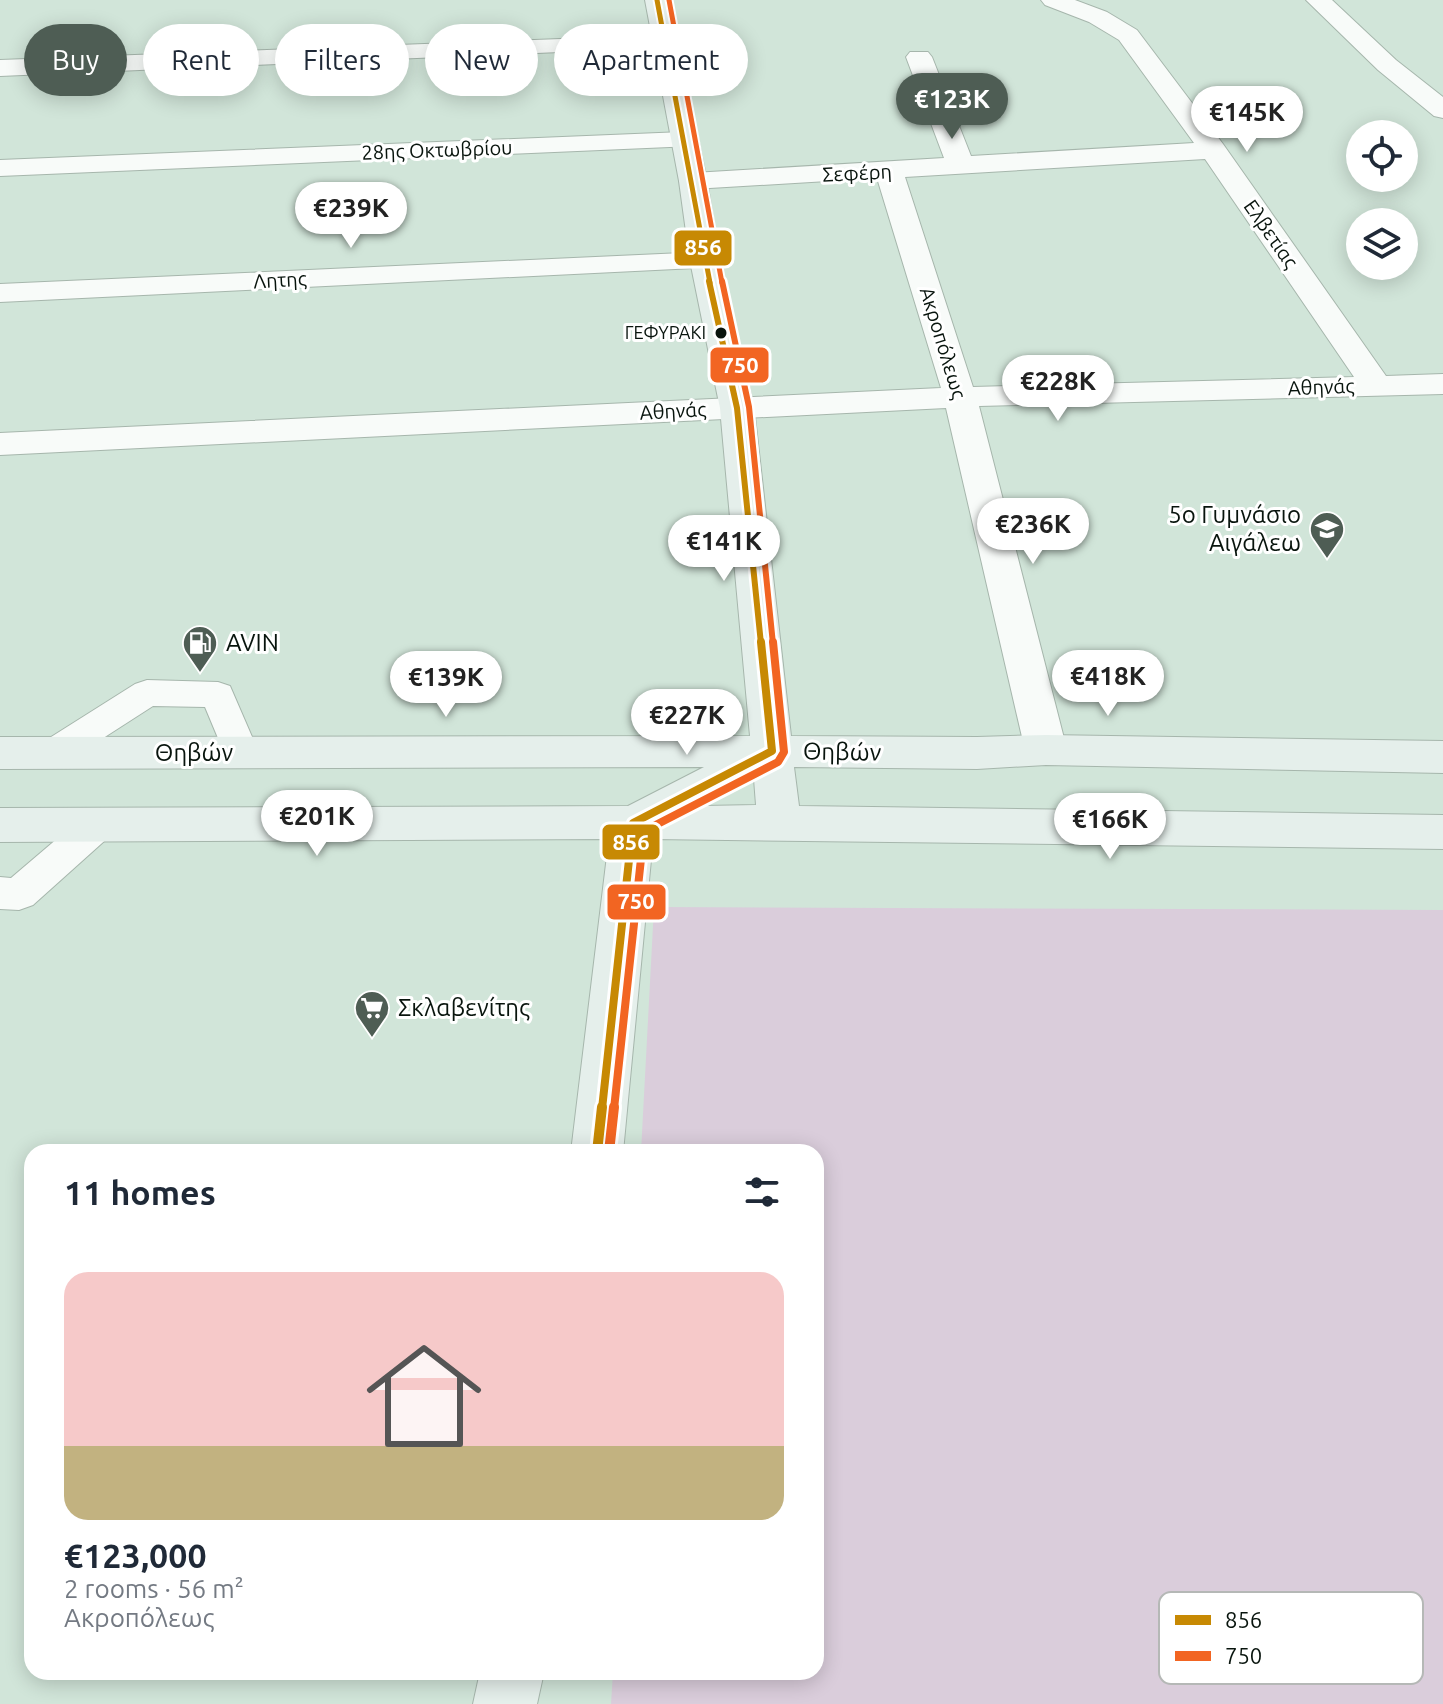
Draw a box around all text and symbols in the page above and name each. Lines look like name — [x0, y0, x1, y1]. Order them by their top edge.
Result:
chip: Buy — [24, 24, 127, 96]
chip: Rent — [143, 24, 259, 96]
chip: Filters — [275, 24, 409, 96]
chip: New — [425, 24, 538, 96]
chip: Apartment — [554, 24, 748, 96]
pin: €123K — [896, 73, 1008, 141]
text: €123K — [914, 84, 990, 113]
pin: €145K — [1191, 86, 1303, 154]
text: €145K — [1209, 97, 1285, 126]
map controls — [1346, 120, 1418, 280]
button: locate — [1346, 120, 1418, 192]
street label: 28ης Οκτωβρίου — [361, 135, 513, 164]
street label: Σεφέρη — [822, 159, 892, 186]
pin: €239K — [295, 182, 407, 250]
text: €239K — [313, 193, 389, 222]
street label: Ελβετίας — [1240, 195, 1303, 272]
button: layers — [1346, 208, 1418, 280]
line badge: 856 — [673, 229, 733, 267]
text: 856 — [684, 234, 722, 259]
street label: Λητης — [253, 267, 307, 292]
street label: Ακροπόλεως — [916, 284, 971, 402]
place label: ΓΕΦΥΡΑΚΙ — [625, 322, 706, 342]
marker: ΓΕΦΥΡΑΚΙ — [713, 325, 729, 341]
line badge: 750 — [709, 346, 770, 384]
text: 750 — [721, 352, 759, 377]
pin: €228K — [1002, 355, 1114, 423]
text: €228K — [1020, 366, 1096, 395]
street label: Αθηνάς — [1287, 374, 1355, 399]
street label: Αθηνάς — [639, 397, 707, 424]
pin: €236K — [977, 498, 1089, 566]
place label: 5ο Γυμνάσιο Αιγάλεω — [1168, 501, 1301, 556]
text: €236K — [995, 509, 1071, 538]
school or university icon: 5ο Γυμνάσιο Αιγάλεω — [1308, 510, 1346, 560]
pin: €141K — [668, 515, 780, 583]
text: €141K — [686, 526, 762, 555]
fuel station icon: AVIN — [181, 624, 219, 674]
place label: AVIN — [226, 629, 279, 656]
pin: €418K — [1052, 650, 1164, 718]
pin: €139K — [390, 651, 502, 719]
text: €418K — [1070, 661, 1146, 690]
text: €139K — [408, 662, 484, 691]
pin: €227K — [631, 689, 743, 757]
text: €227K — [649, 700, 725, 729]
street label: Θηβών — [803, 737, 882, 766]
street label: Θηβών — [155, 739, 234, 766]
pin: €201K — [261, 790, 373, 858]
pin: €166K — [1054, 793, 1166, 861]
text: €201K — [279, 801, 355, 830]
text: €166K — [1072, 804, 1148, 833]
line badge: 856 — [601, 823, 661, 861]
text: 856 — [612, 829, 650, 854]
line badge: 750 — [606, 883, 667, 921]
text: 750 — [617, 888, 655, 913]
supermarket icon: Σκλαβενίτης — [353, 989, 391, 1039]
place label: Σκλαβενίτης — [398, 994, 530, 1021]
icon: filters — [740, 1170, 784, 1214]
text: 11 homes — [64, 1173, 216, 1211]
icon: home — [352, 1324, 496, 1468]
text: €123,000 — [64, 1536, 207, 1574]
text: 2 rooms · 56 m² — [64, 1574, 244, 1603]
legend — [1159, 1592, 1423, 1684]
text: Ακροπόλεως — [64, 1603, 214, 1632]
text: 856 — [1225, 1607, 1262, 1632]
text: 750 — [1225, 1643, 1262, 1668]

